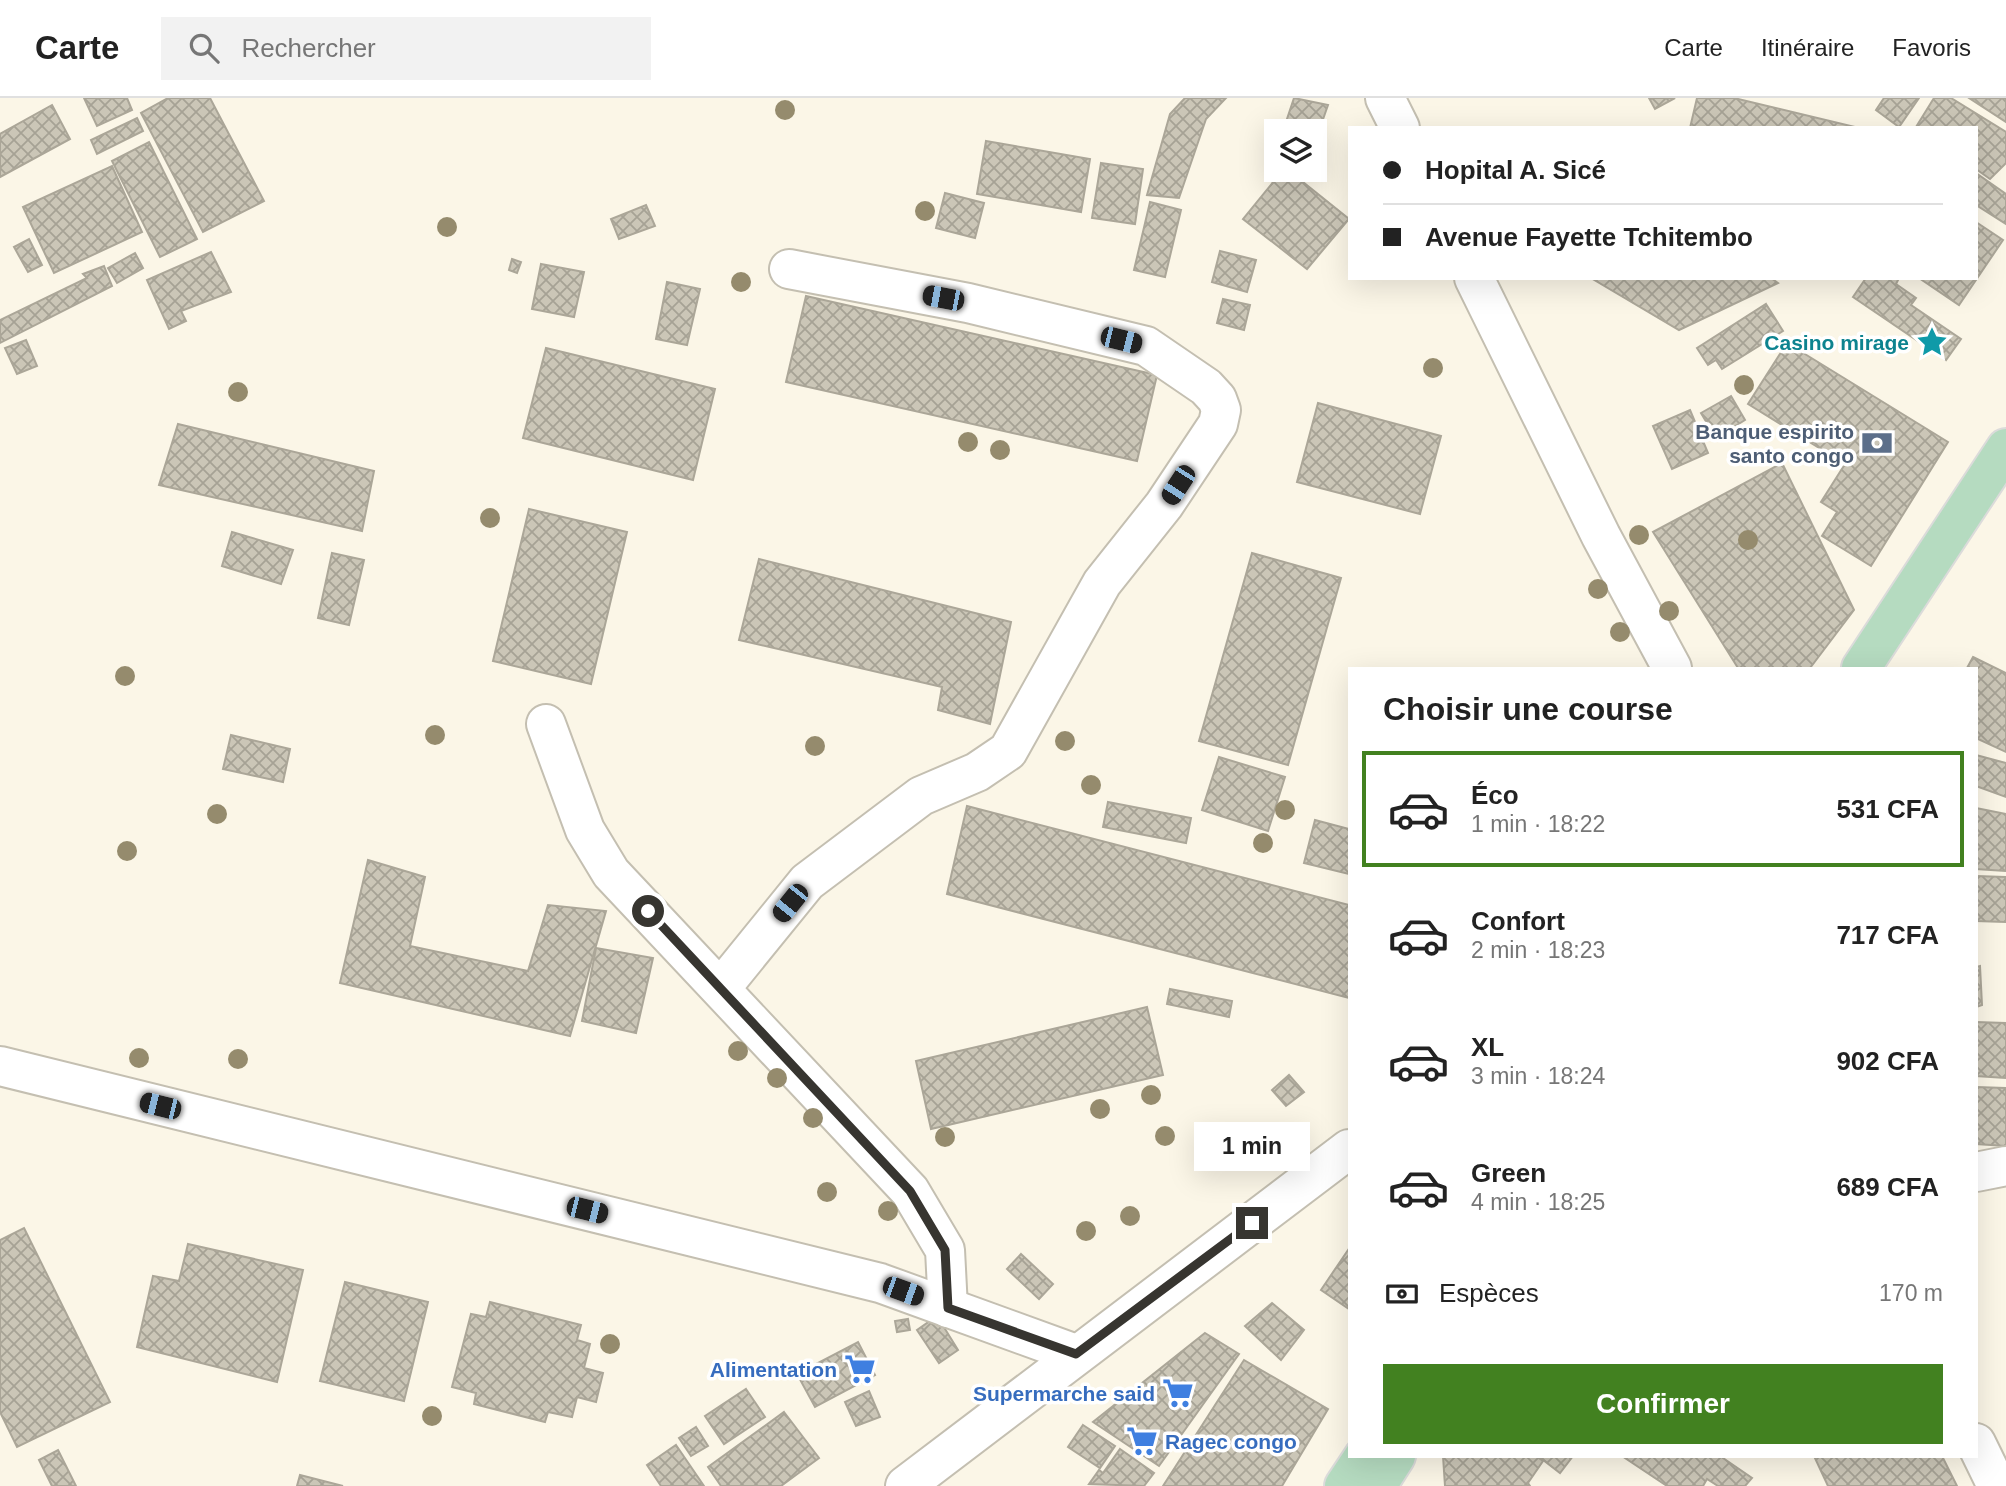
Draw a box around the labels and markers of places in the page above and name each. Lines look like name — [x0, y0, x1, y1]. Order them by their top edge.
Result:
place icon: Casino mirage — [1915, 325, 1949, 359]
place label: Casino mirage — [1764, 331, 1909, 354]
place label: Banque espirito santo congo — [1695, 420, 1854, 467]
bank icon: Banque espirito santo congo — [1860, 426, 1894, 460]
supermarket icon: Alimentation — [843, 1352, 877, 1386]
place label: Alimentation — [710, 1358, 837, 1381]
supermarket icon: Supermarche said — [1161, 1376, 1195, 1410]
place label: Supermarche said — [973, 1382, 1155, 1405]
supermarket icon: Ragec congo — [1125, 1424, 1159, 1458]
place label: Ragec congo — [1165, 1430, 1297, 1453]

